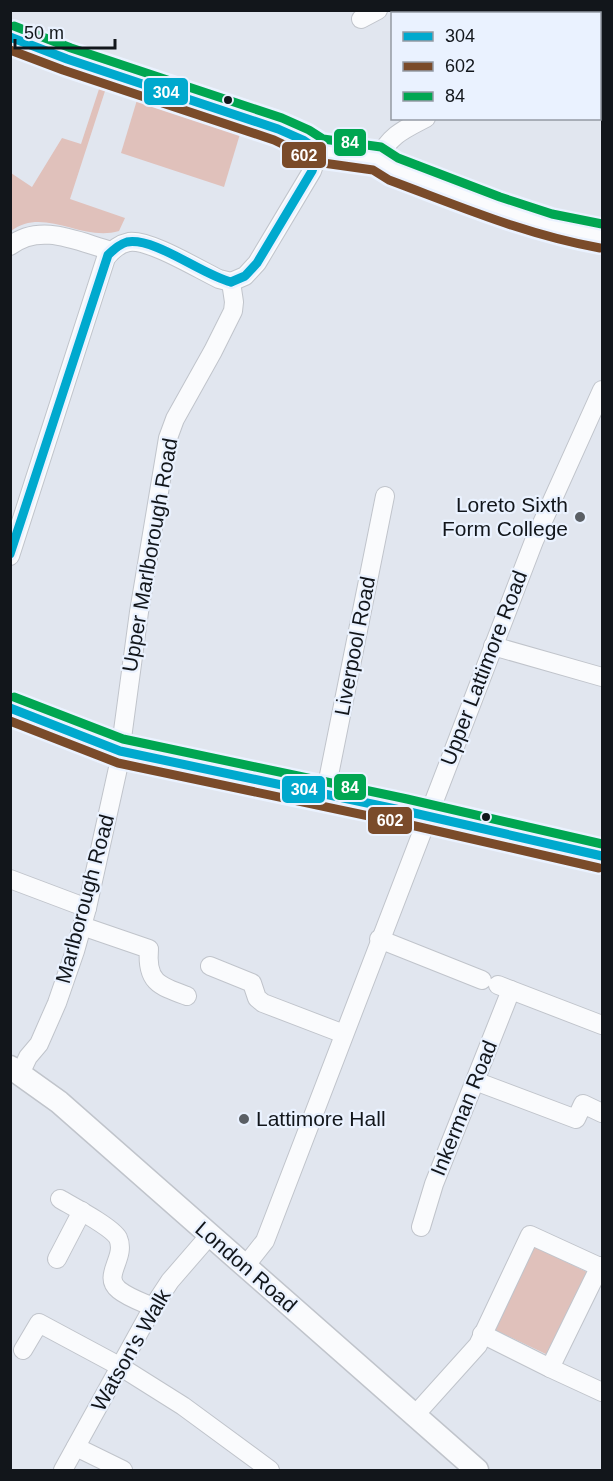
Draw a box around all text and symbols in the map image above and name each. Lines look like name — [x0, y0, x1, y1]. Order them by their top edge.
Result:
scale bar — [15, 12, 116, 50]
legend — [391, 12, 601, 120]
text: 50 m — [24, 23, 64, 43]
text: 304 — [445, 26, 475, 46]
text: 602 — [445, 56, 475, 76]
line badge: 304 — [143, 77, 189, 106]
text: 304 — [153, 84, 179, 101]
text: 84 — [445, 86, 465, 106]
unlabelled marker — [222, 94, 234, 106]
line badge: 84 — [333, 128, 367, 157]
text: 84 — [341, 134, 359, 151]
line badge: 602 — [281, 141, 327, 169]
text: 602 — [291, 147, 317, 164]
street label: Upper Marlborough Road — [118, 436, 181, 674]
place label: Loreto Sixth Form College — [442, 493, 568, 540]
marker: Loreto Sixth Form College — [573, 510, 587, 524]
street label: Upper Lattimore Road — [436, 567, 531, 768]
street label: Liverpool Road — [330, 574, 379, 717]
line badge: 84 — [333, 773, 367, 801]
line badge: 304 — [281, 775, 326, 804]
text: 84 — [341, 779, 359, 796]
text: 304 — [291, 781, 317, 798]
line badge: 602 — [367, 806, 413, 835]
unlabelled marker — [480, 811, 492, 823]
street label: Marlborough Road — [51, 812, 118, 986]
text: 602 — [377, 812, 403, 829]
street label: Inkerman Road — [426, 1037, 501, 1179]
place label: Lattimore Hall — [256, 1107, 386, 1130]
marker: Lattimore Hall — [237, 1112, 251, 1126]
street label: London Road — [191, 1217, 301, 1317]
street label: Watson's Walk — [86, 1284, 175, 1415]

